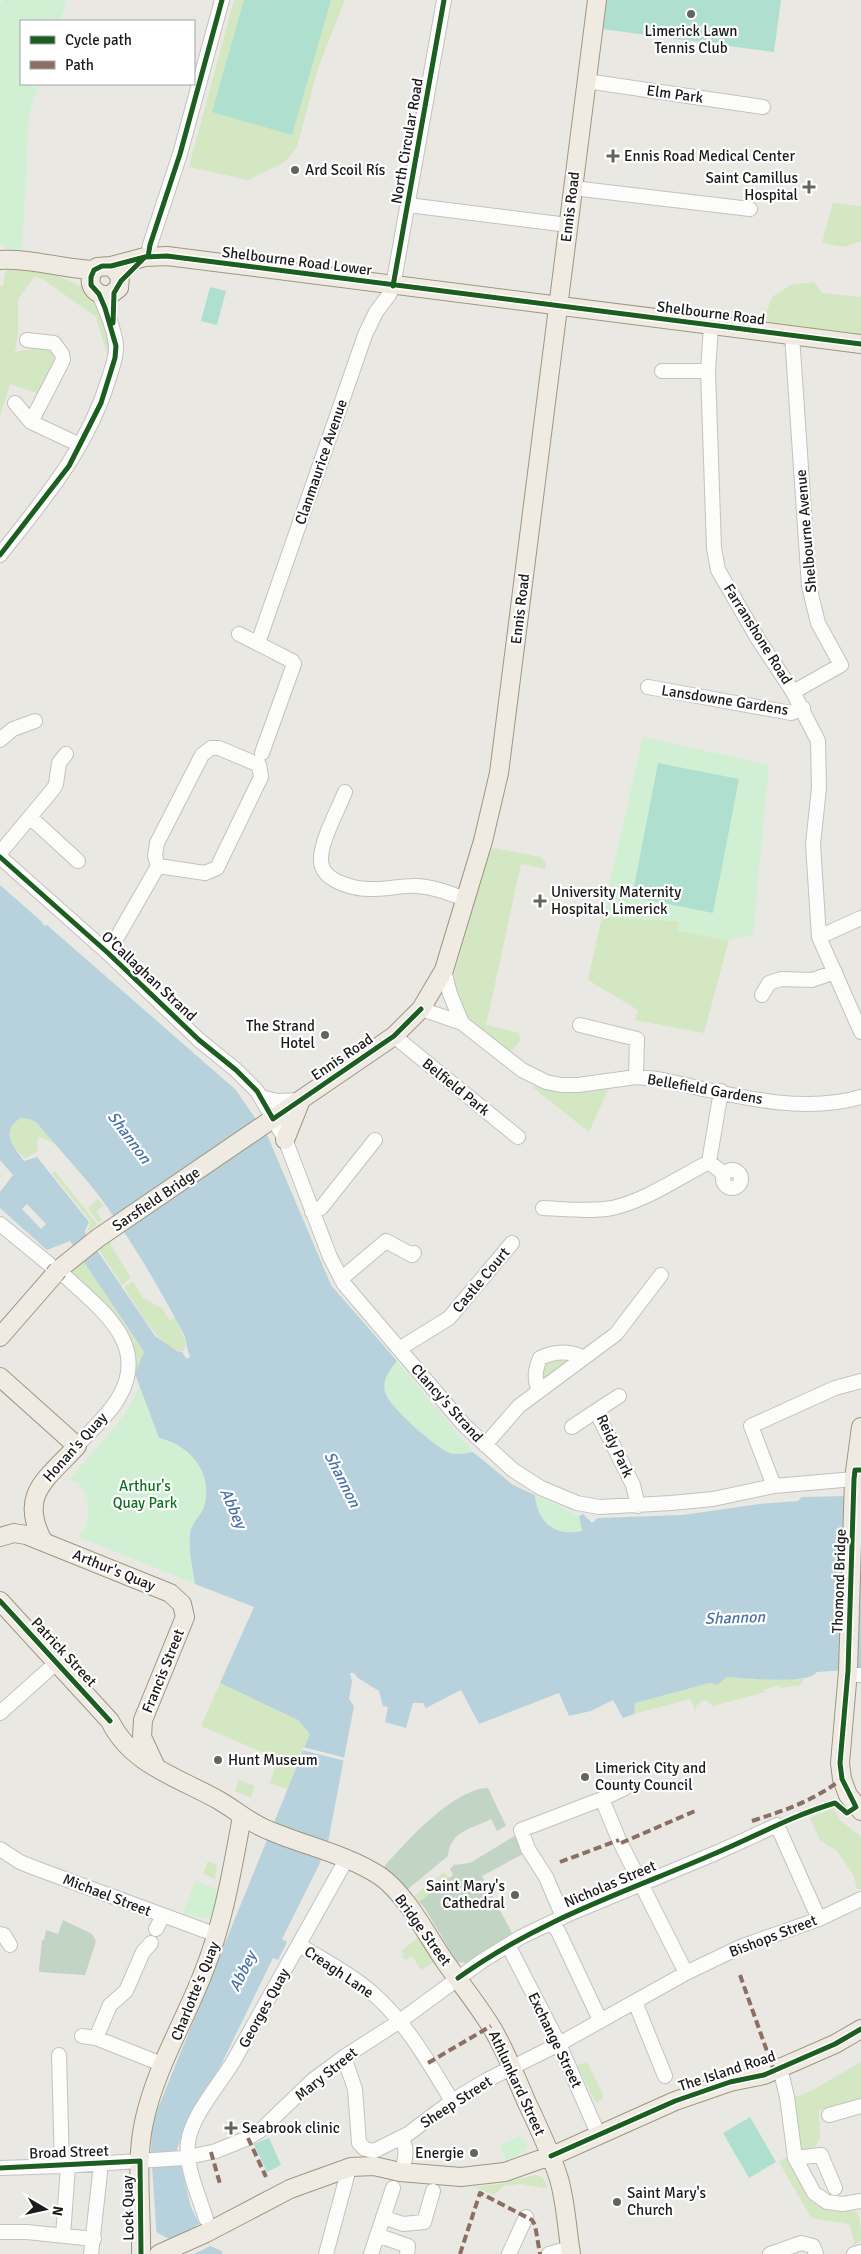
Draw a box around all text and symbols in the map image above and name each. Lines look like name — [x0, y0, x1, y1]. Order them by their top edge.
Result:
marker: Limerick Lawn Tennis Club — [685, 8, 697, 20]
legend — [20, 20, 195, 85]
place label: Limerick Lawn Tennis Club — [645, 22, 737, 57]
text: Cycle path — [65, 31, 132, 49]
text: Path — [65, 56, 94, 74]
street label: North Circular Road — [387, 77, 427, 205]
street label: Elm Park — [646, 81, 705, 107]
place label: Ennis Road Medical Center — [624, 147, 795, 165]
marker: Ennis Road Medical Center — [606, 149, 620, 163]
place label: Ard Scoil Rís — [305, 161, 386, 179]
marker: Ard Scoil Rís — [289, 164, 301, 176]
place label: Saint Camillus Hospital — [705, 169, 798, 204]
street label: Ennis Road — [557, 171, 583, 243]
marker: Saint Camillus Hospital — [802, 180, 816, 194]
street label: Shelbourne Road Lower — [221, 243, 374, 279]
street label: Shelbourne Road — [656, 297, 766, 329]
street label: Clanmaurice Avenue — [291, 397, 351, 527]
street label: Shelbourne Avenue — [792, 469, 820, 593]
street label: Ennis Road — [507, 573, 533, 645]
street label: Farranshone Road — [720, 580, 796, 688]
street label: Lansdowne Gardens — [660, 681, 790, 719]
place label: University Maternity Hospital, Limerick — [551, 883, 681, 918]
marker: University Maternity Hospital, Limerick — [533, 894, 547, 908]
street label: O'Callaghan Strand — [98, 927, 200, 1025]
place label: The Strand Hotel — [246, 1017, 315, 1052]
marker: The Strand Hotel — [319, 1029, 331, 1041]
street label: Ennis Road — [308, 1030, 376, 1084]
street label: Belfield Park — [419, 1054, 494, 1120]
street label: Bellefield Gardens — [646, 1070, 765, 1108]
water label: Shannon — [103, 1108, 156, 1169]
street label: Sarsfield Bridge — [109, 1163, 203, 1235]
street label: Castle Court — [449, 1244, 513, 1316]
street label: Clancy's Strand — [407, 1360, 487, 1446]
street label: Honan's Quay — [39, 1409, 111, 1485]
street label: Reidy Park — [593, 1412, 638, 1481]
water label: Shannon — [320, 1448, 365, 1512]
park label: Arthur's Quay Park — [113, 1477, 178, 1512]
water label: Abbey — [215, 1485, 252, 1534]
street label: Thomond Bridge — [828, 1528, 850, 1634]
street label: Arthur's Quay — [70, 1545, 158, 1595]
water label: Shannon — [705, 1607, 767, 1629]
street label: Patrick Street — [28, 1614, 100, 1690]
street label: Francis Street — [138, 1626, 188, 1716]
place label: Hunt Museum — [228, 1751, 318, 1769]
marker: Hunt Museum — [212, 1754, 224, 1766]
place label: Limerick City and County Council — [595, 1759, 706, 1794]
marker: Limerick City and County Council — [579, 1771, 591, 1783]
street label: Nicholas Street — [561, 1857, 659, 1911]
street label: Michael Street — [60, 1870, 154, 1920]
place label: Saint Mary's Cathedral — [426, 1877, 505, 1912]
marker: Saint Mary's Cathedral — [509, 1889, 521, 1901]
street label: Bridge Street — [391, 1891, 455, 1969]
street label: Bishops Street — [727, 1911, 819, 1961]
street label: Charlotte's Quay — [167, 1939, 223, 2043]
street label: Creagh Lane — [301, 1942, 377, 2002]
water label: Abbey — [225, 1946, 262, 1995]
street label: Georges Quay — [235, 1965, 293, 2051]
street label: Exchange Street — [524, 1989, 586, 2091]
street label: Athlunkard Street — [485, 2028, 549, 2138]
street label: Mary Street — [291, 2043, 361, 2105]
street label: The Island Road — [676, 2047, 778, 2095]
street label: Sheep Street — [417, 2072, 495, 2132]
place label: Seabrook clinic — [242, 2119, 340, 2137]
marker: Seabrook clinic — [224, 2121, 238, 2135]
street label: Broad Street — [29, 2142, 109, 2162]
place label: Energie — [415, 2144, 464, 2162]
marker: Energie — [468, 2147, 480, 2159]
street label: Lock Quay — [118, 2175, 138, 2241]
north arrow — [20, 2184, 70, 2234]
place label: Saint Mary's Church — [627, 2184, 706, 2219]
marker: Saint Mary's Church — [611, 2196, 623, 2208]
text: N — [48, 2205, 67, 2217]

